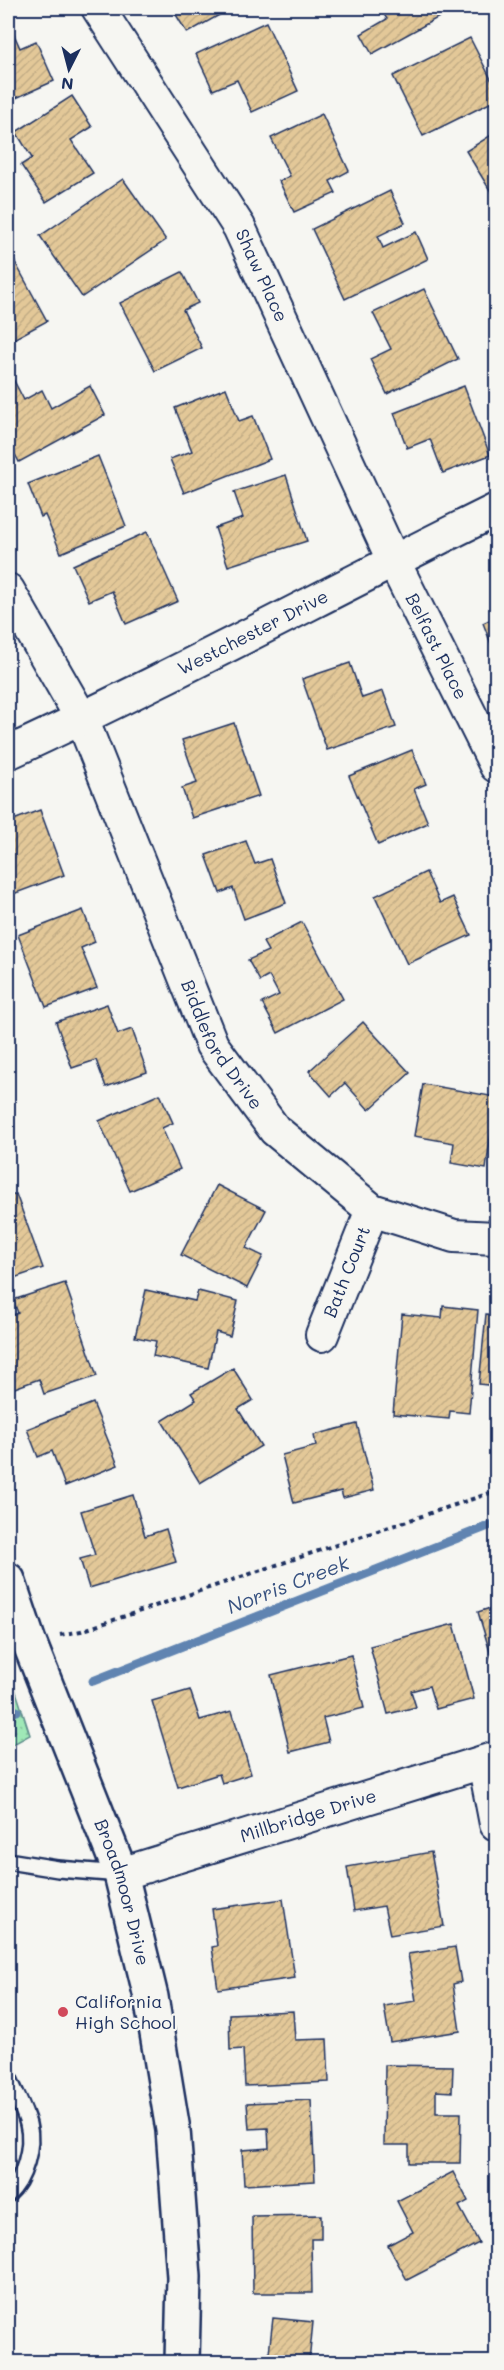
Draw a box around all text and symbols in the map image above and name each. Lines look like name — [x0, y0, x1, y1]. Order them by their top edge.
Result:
north arrow — [39, 39, 99, 99]
text: N — [60, 73, 75, 95]
street label: Shaw Place — [231, 225, 294, 325]
street label: Westchester Drive — [173, 584, 332, 680]
street label: Belfast Place — [400, 589, 474, 703]
street label: Biddleford Drive — [176, 976, 269, 1114]
street label: Bath Court — [317, 1222, 375, 1321]
water label: Norris Creek — [223, 1549, 353, 1619]
street label: Millbridge Drive — [237, 1783, 379, 1847]
street label: Broadmoor Drive — [89, 1815, 156, 1968]
place label: California High School — [75, 1989, 176, 2034]
marker: California High School — [56, 2005, 70, 2019]

